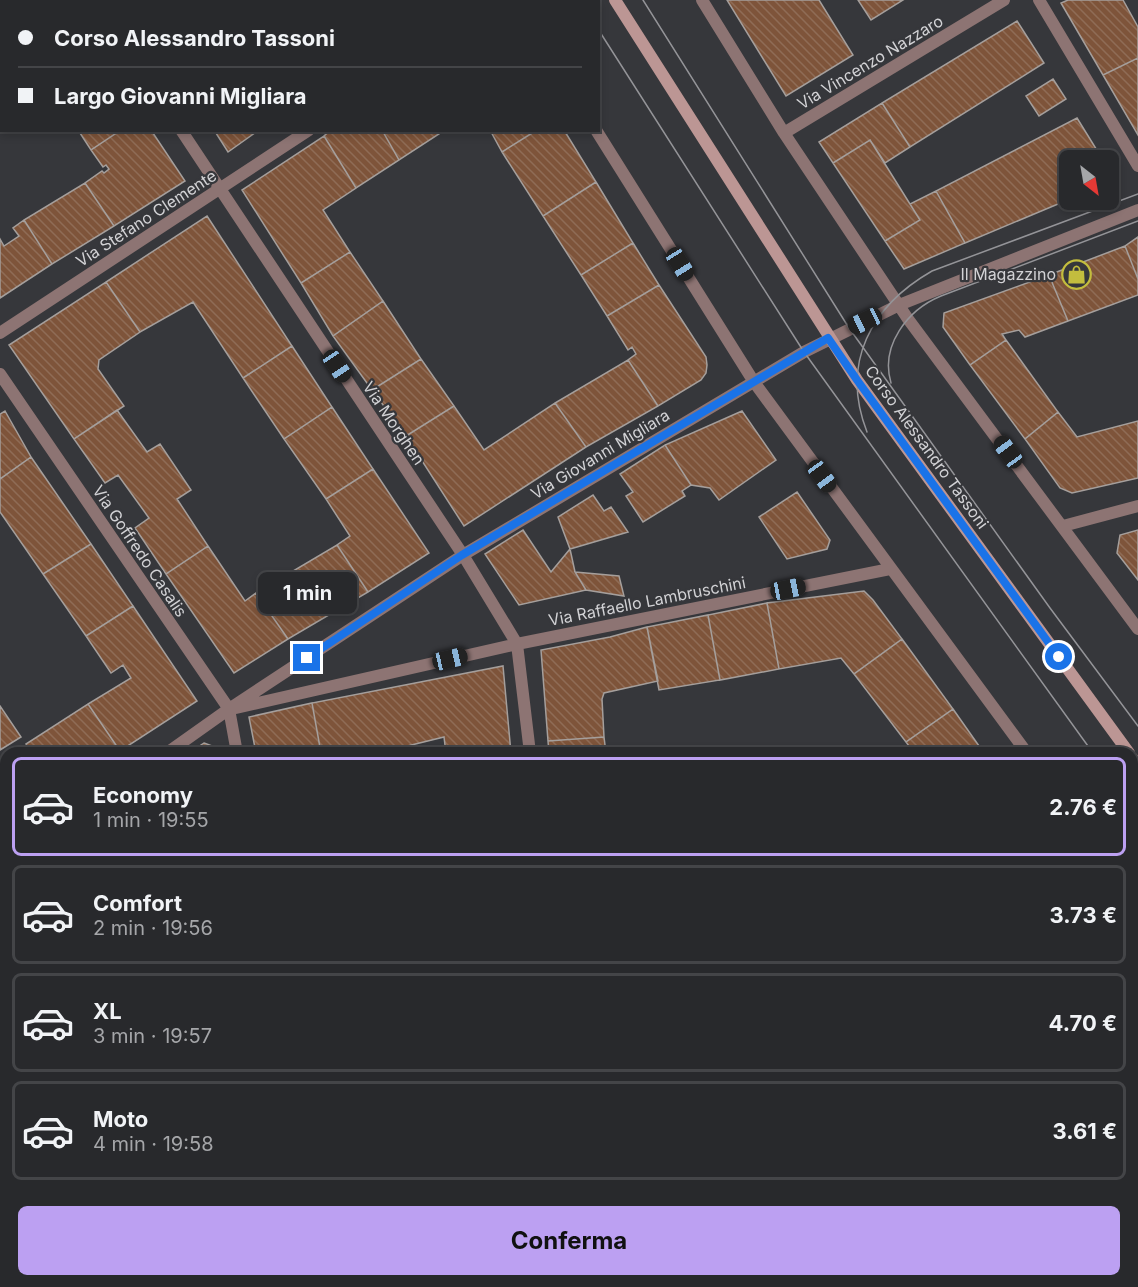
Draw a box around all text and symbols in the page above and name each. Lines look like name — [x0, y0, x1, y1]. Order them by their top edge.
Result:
street label: Via Vincenzo Nazzaro — [794, 11, 946, 113]
text: Corso Alessandro Tassoni — [54, 25, 335, 51]
text: Largo Giovanni Migliara — [54, 83, 307, 109]
north arrow — [1059, 150, 1119, 210]
map controls — [1059, 150, 1119, 210]
street label: Via Stefano Clemente — [72, 165, 220, 271]
car — [663, 244, 697, 284]
shop icon: Il Magazzino — [1061, 258, 1093, 290]
place label: Il Magazzino — [961, 264, 1056, 284]
car — [845, 305, 885, 337]
car — [319, 346, 355, 386]
street label: Corso Alessandro Tassoni — [861, 361, 993, 533]
street label: Via Morghen — [359, 378, 429, 468]
street label: Via Giovanni Migliara — [527, 405, 673, 503]
car — [990, 432, 1026, 472]
car — [804, 456, 840, 496]
street label: Via Goffredo Casalis — [89, 481, 191, 621]
callout: 1 min — [258, 571, 356, 613]
street label: Via Raffaello Lambruschini — [547, 572, 747, 630]
car — [769, 577, 807, 601]
text: 1 min — [283, 581, 332, 605]
route start — [1045, 643, 1072, 670]
route end — [293, 644, 320, 671]
car — [430, 646, 470, 672]
icon: car — [21, 780, 75, 834]
text: Economy — [93, 782, 193, 808]
text: 2.76 € — [1049, 794, 1117, 820]
text: 1 min · 19:55 — [93, 808, 209, 832]
icon: car — [21, 888, 75, 942]
text: Comfort — [93, 890, 182, 916]
text: 3.73 € — [1050, 902, 1117, 928]
text: 2 min · 19:56 — [93, 916, 213, 940]
icon: car — [21, 996, 75, 1050]
text: XL — [93, 998, 122, 1024]
text: 4.70 € — [1049, 1010, 1117, 1036]
text: 3 min · 19:57 — [93, 1024, 212, 1048]
icon: car — [21, 1104, 75, 1158]
text: Moto — [93, 1106, 148, 1132]
text: 3.61 € — [1053, 1118, 1117, 1144]
text: 4 min · 19:58 — [93, 1132, 214, 1156]
button: Conferma — [18, 1206, 1120, 1275]

